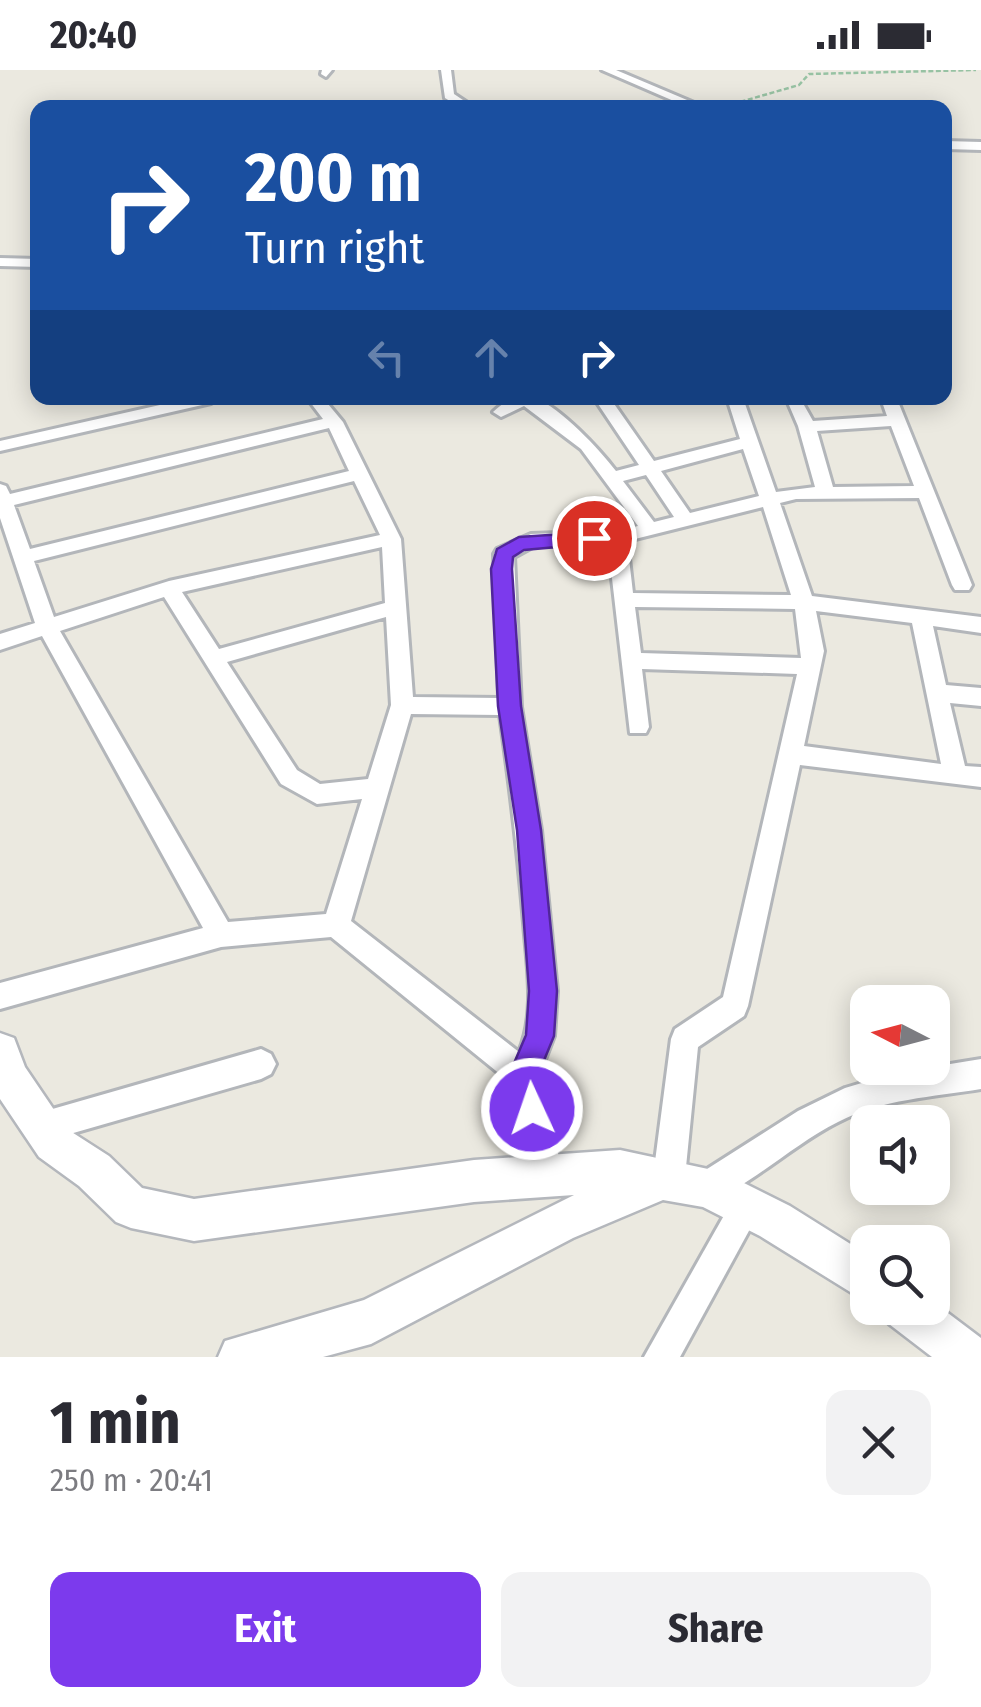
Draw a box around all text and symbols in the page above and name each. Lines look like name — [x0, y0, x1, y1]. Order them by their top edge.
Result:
text: 20:40 — [50, 12, 137, 58]
text: 200 m — [245, 136, 422, 220]
icon: right — [80, 140, 210, 270]
text: Turn right — [245, 221, 424, 275]
icon: left — [359, 330, 414, 385]
icon: ahead — [464, 330, 519, 385]
icon: right — [569, 330, 624, 385]
pin — [552, 496, 637, 581]
icon: arrive — [567, 511, 622, 566]
north arrow — [850, 985, 950, 1085]
map controls — [850, 985, 950, 1325]
position arrow — [480, 1057, 584, 1161]
button: sound — [850, 1105, 950, 1205]
button: search — [850, 1225, 950, 1325]
text: 1 min — [50, 1387, 181, 1459]
button: close — [826, 1390, 931, 1495]
text: 250 m · 20:41 — [50, 1461, 213, 1499]
button: Exit — [50, 1572, 481, 1687]
button: Share — [501, 1572, 931, 1687]

